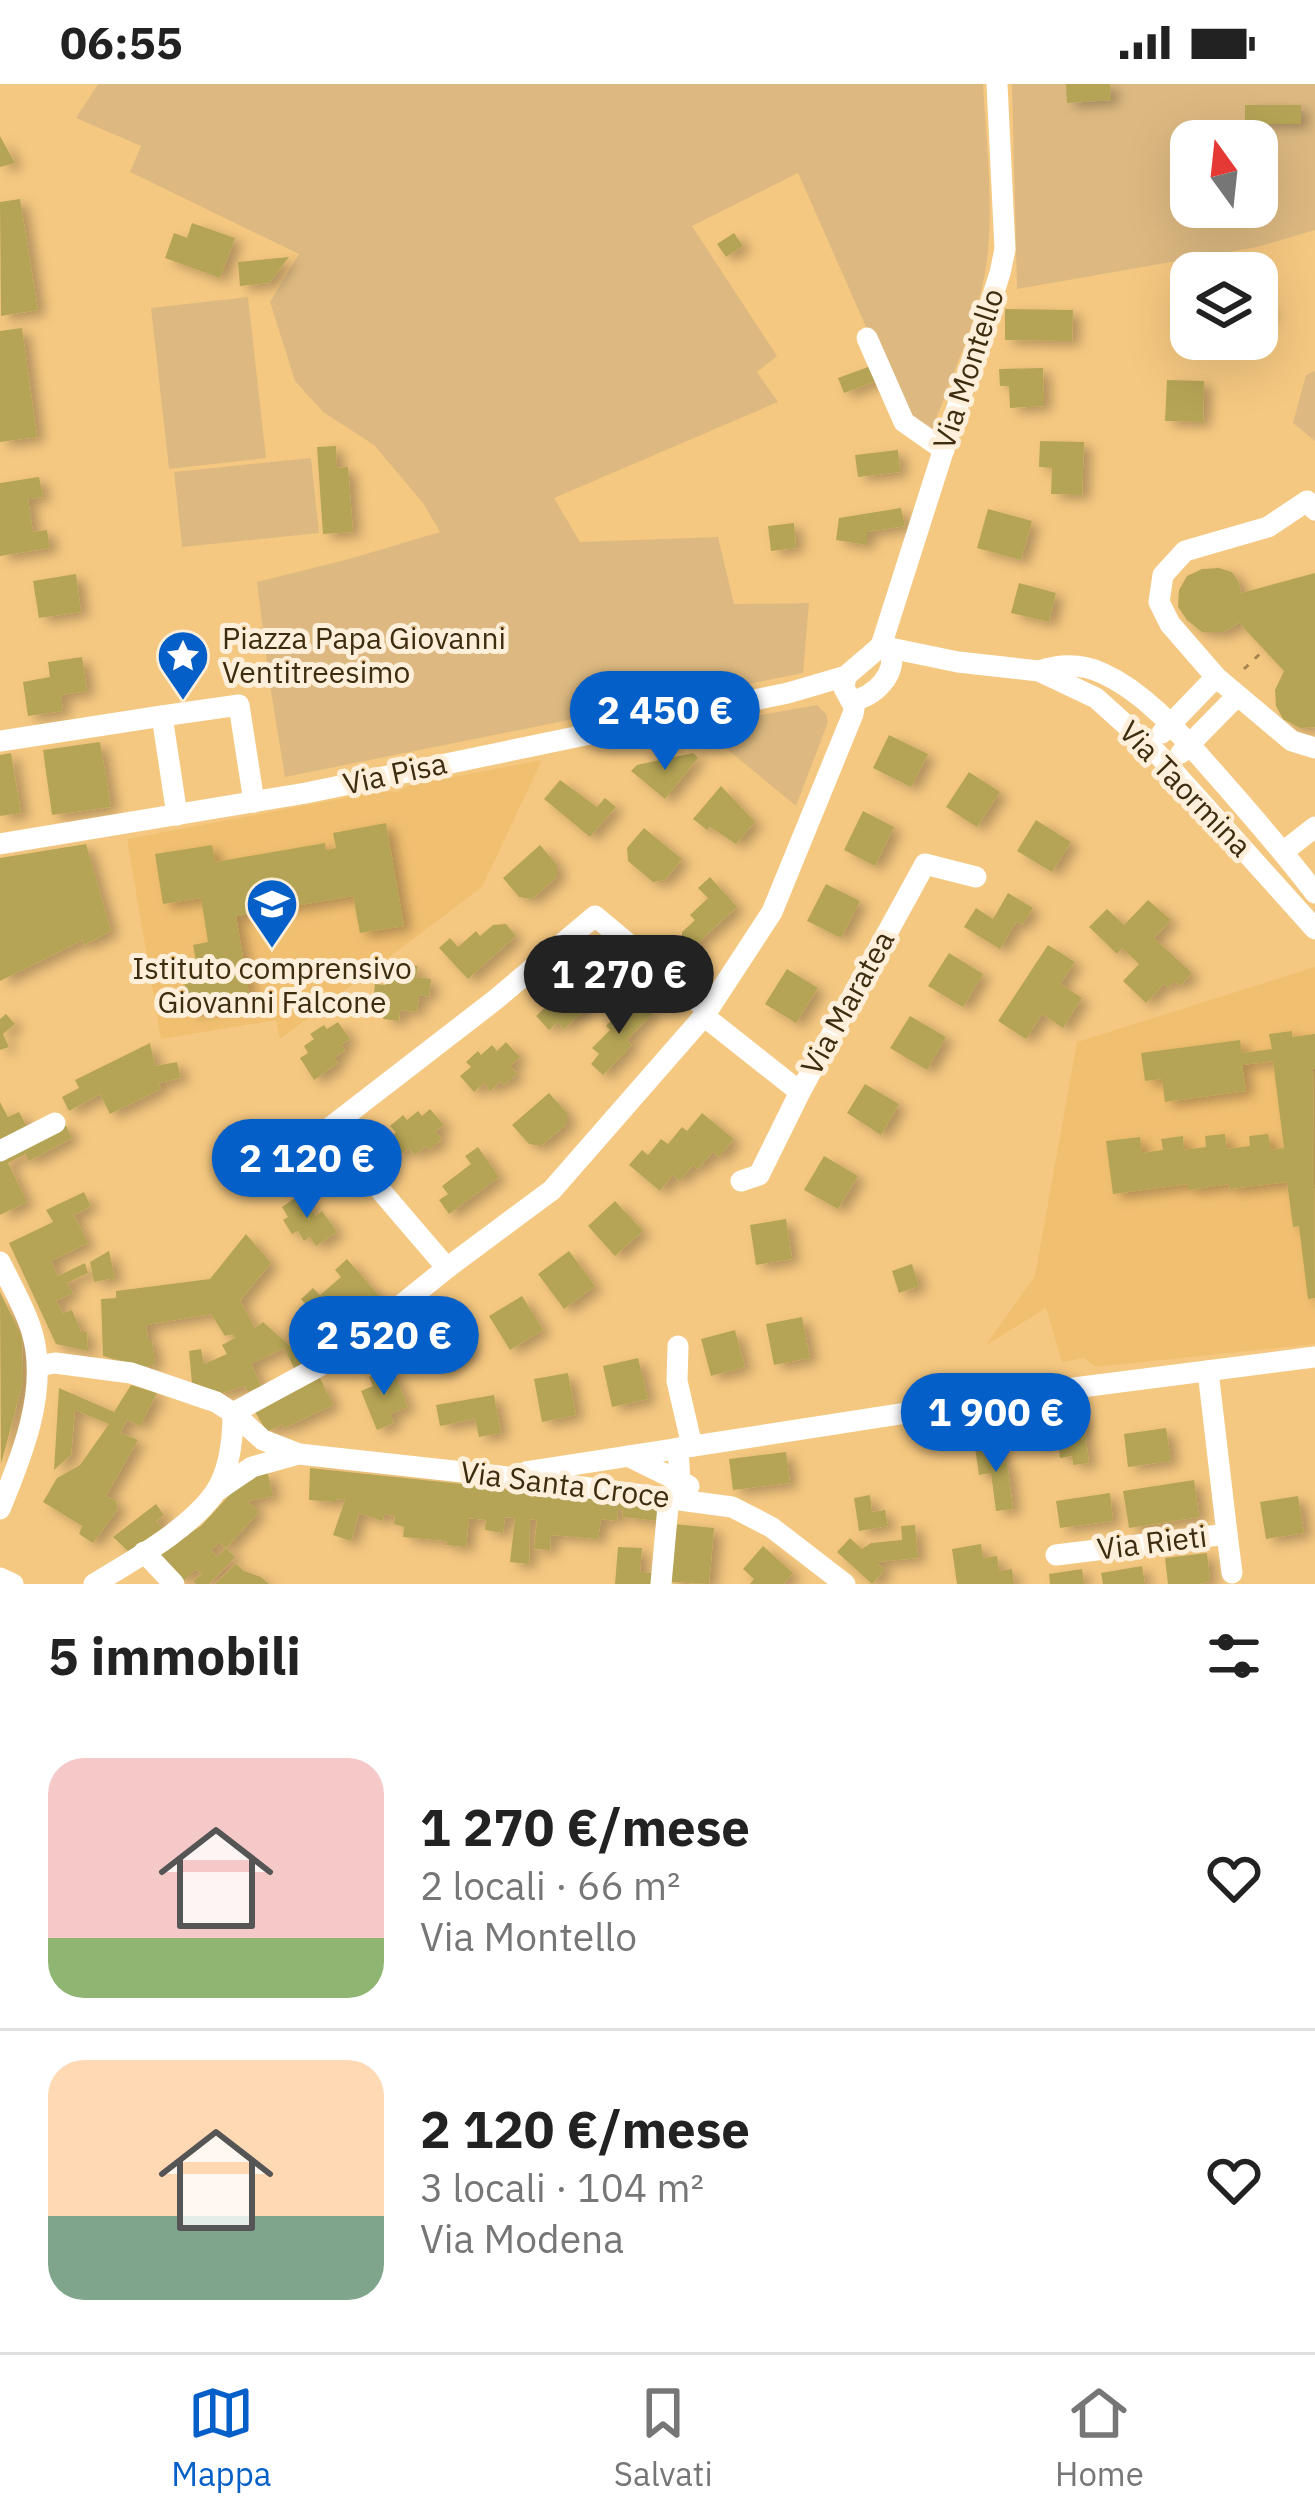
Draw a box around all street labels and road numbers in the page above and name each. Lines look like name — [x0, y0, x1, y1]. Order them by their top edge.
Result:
street label: Via Montello — [923, 283, 1012, 454]
street label: Via Taormina — [1111, 712, 1261, 864]
street label: Via Pisa — [339, 743, 450, 803]
street label: Via Maratea — [791, 923, 902, 1081]
street label: Via Santa Croce — [458, 1451, 672, 1516]
street label: Via Rieti — [1095, 1515, 1209, 1568]

